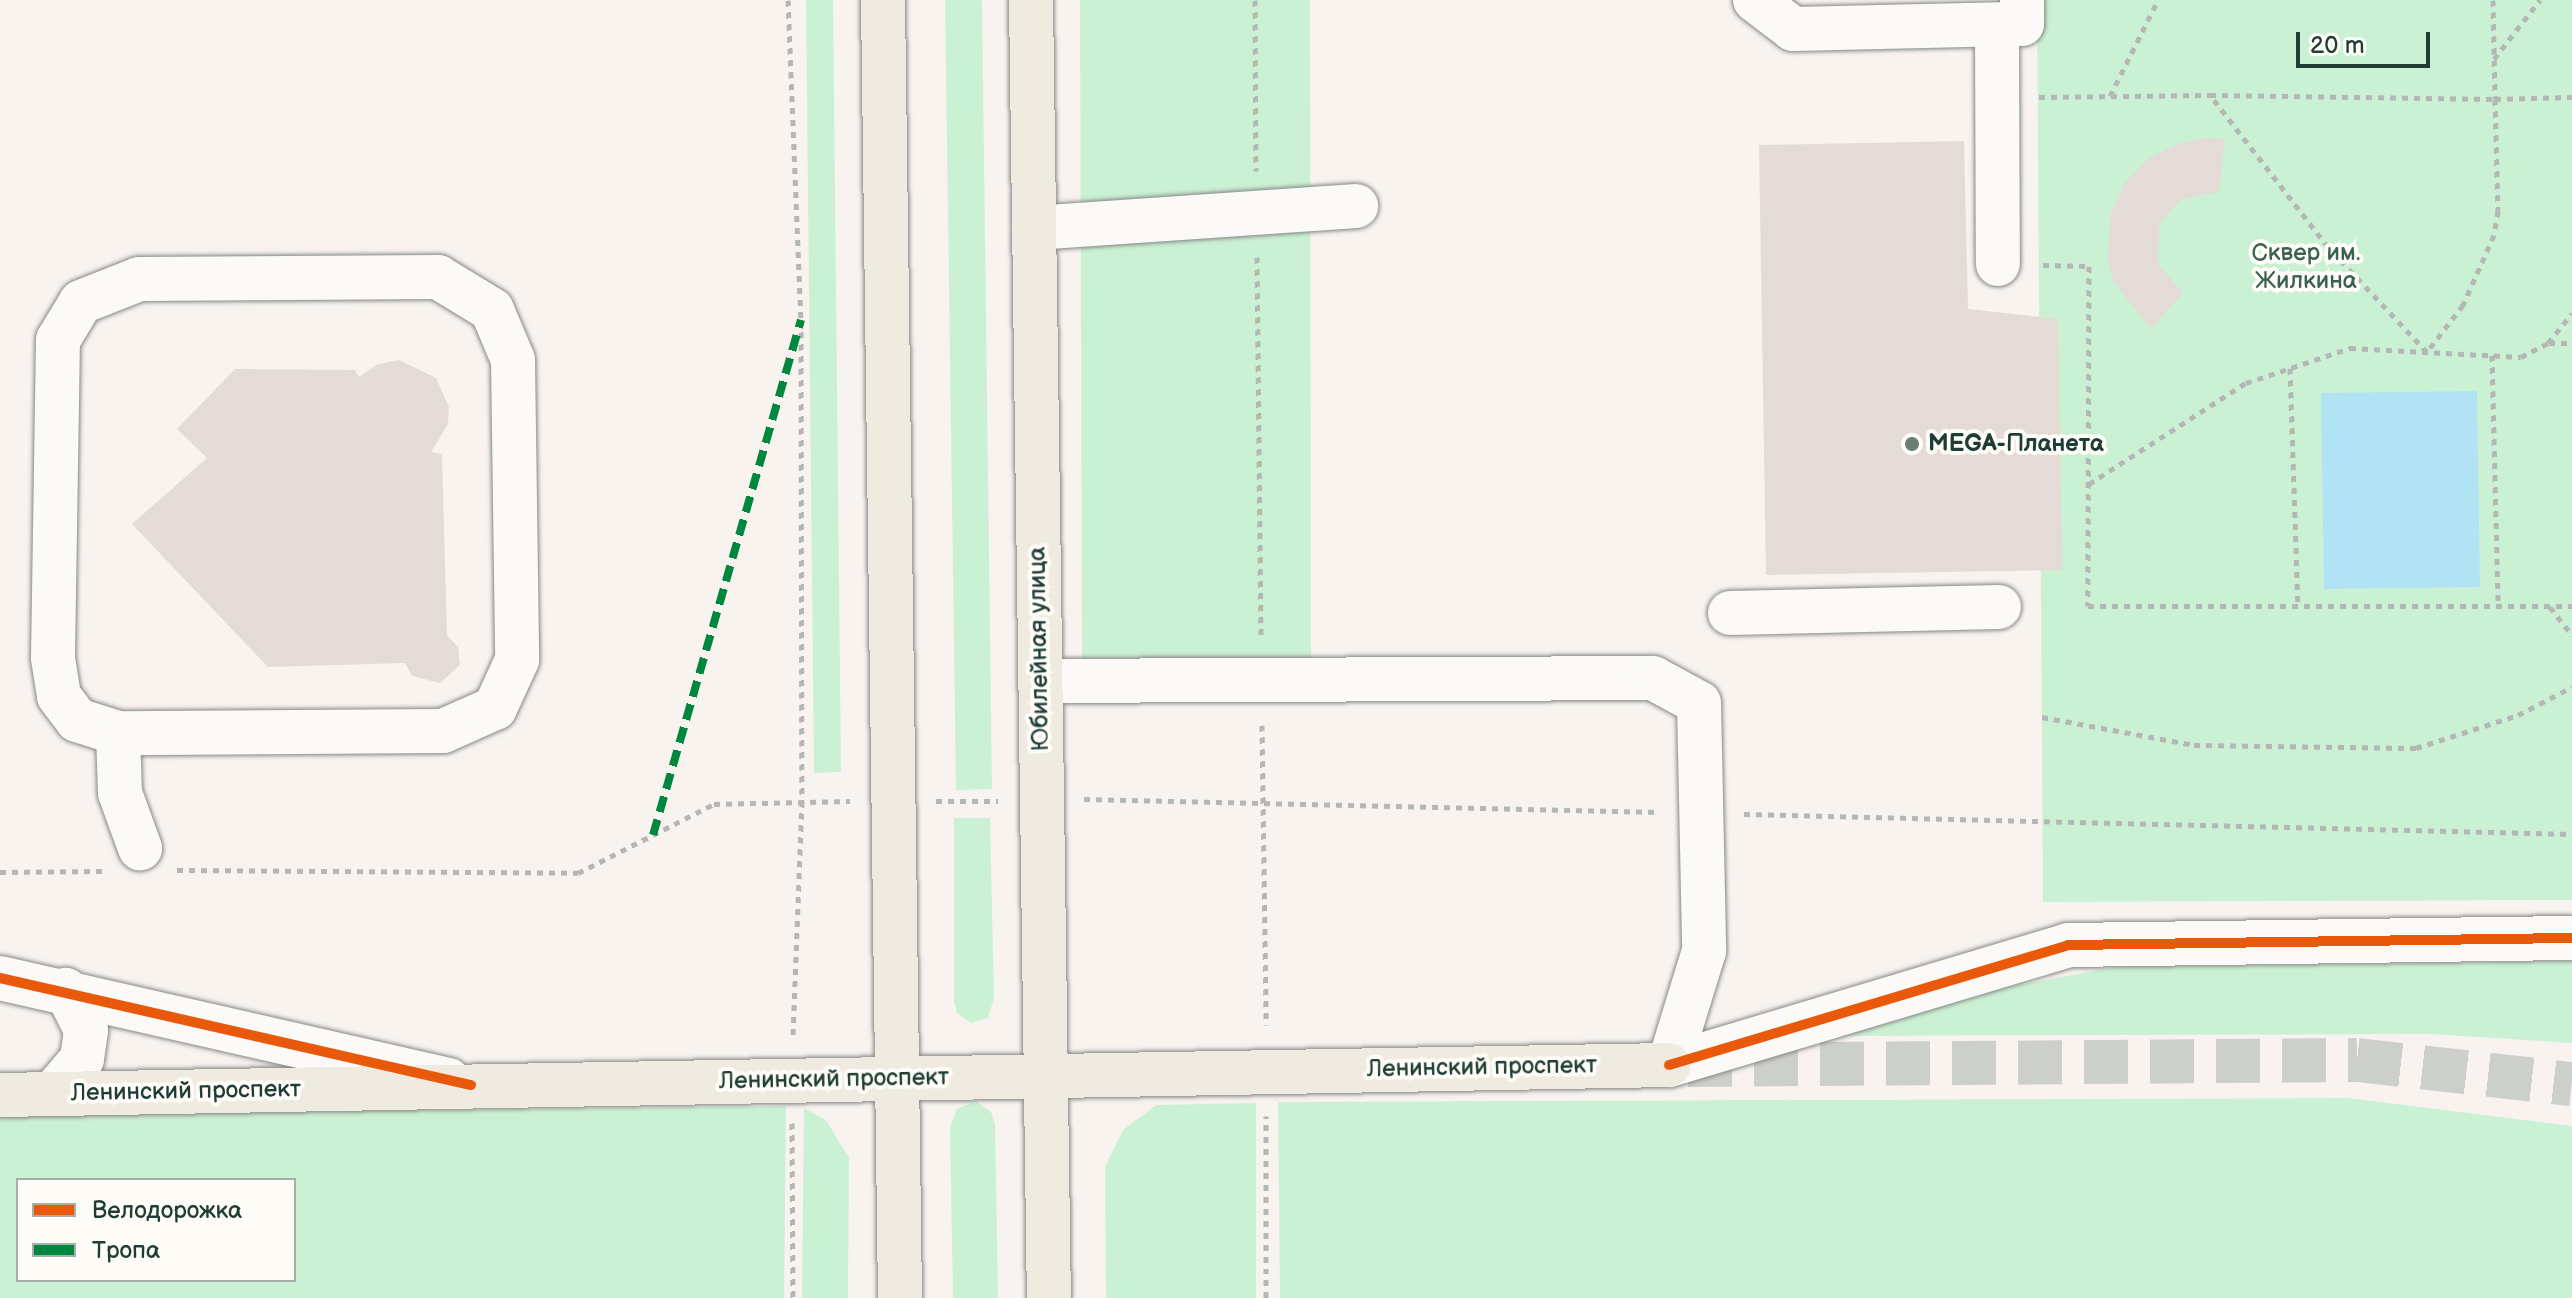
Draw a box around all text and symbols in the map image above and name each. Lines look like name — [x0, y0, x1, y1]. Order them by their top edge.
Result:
scale bar — [2300, 16, 2434, 66]
text: 20 m — [2310, 31, 2365, 60]
park label: Сквер им. Жилкина — [2252, 239, 2360, 295]
place label: MEGA-Планета — [1928, 430, 2104, 458]
marker: MEGA-Планета — [1903, 435, 1921, 453]
street label: Юбилейная улица — [1023, 546, 1055, 752]
street label: Ленинский проспект — [1367, 1051, 1597, 1083]
street label: Ленинский проспект — [719, 1063, 949, 1095]
street label: Ленинский проспект — [71, 1075, 301, 1107]
legend — [16, 1178, 296, 1282]
text: Велодорожка — [92, 1196, 242, 1225]
text: Тропа — [92, 1236, 160, 1265]

